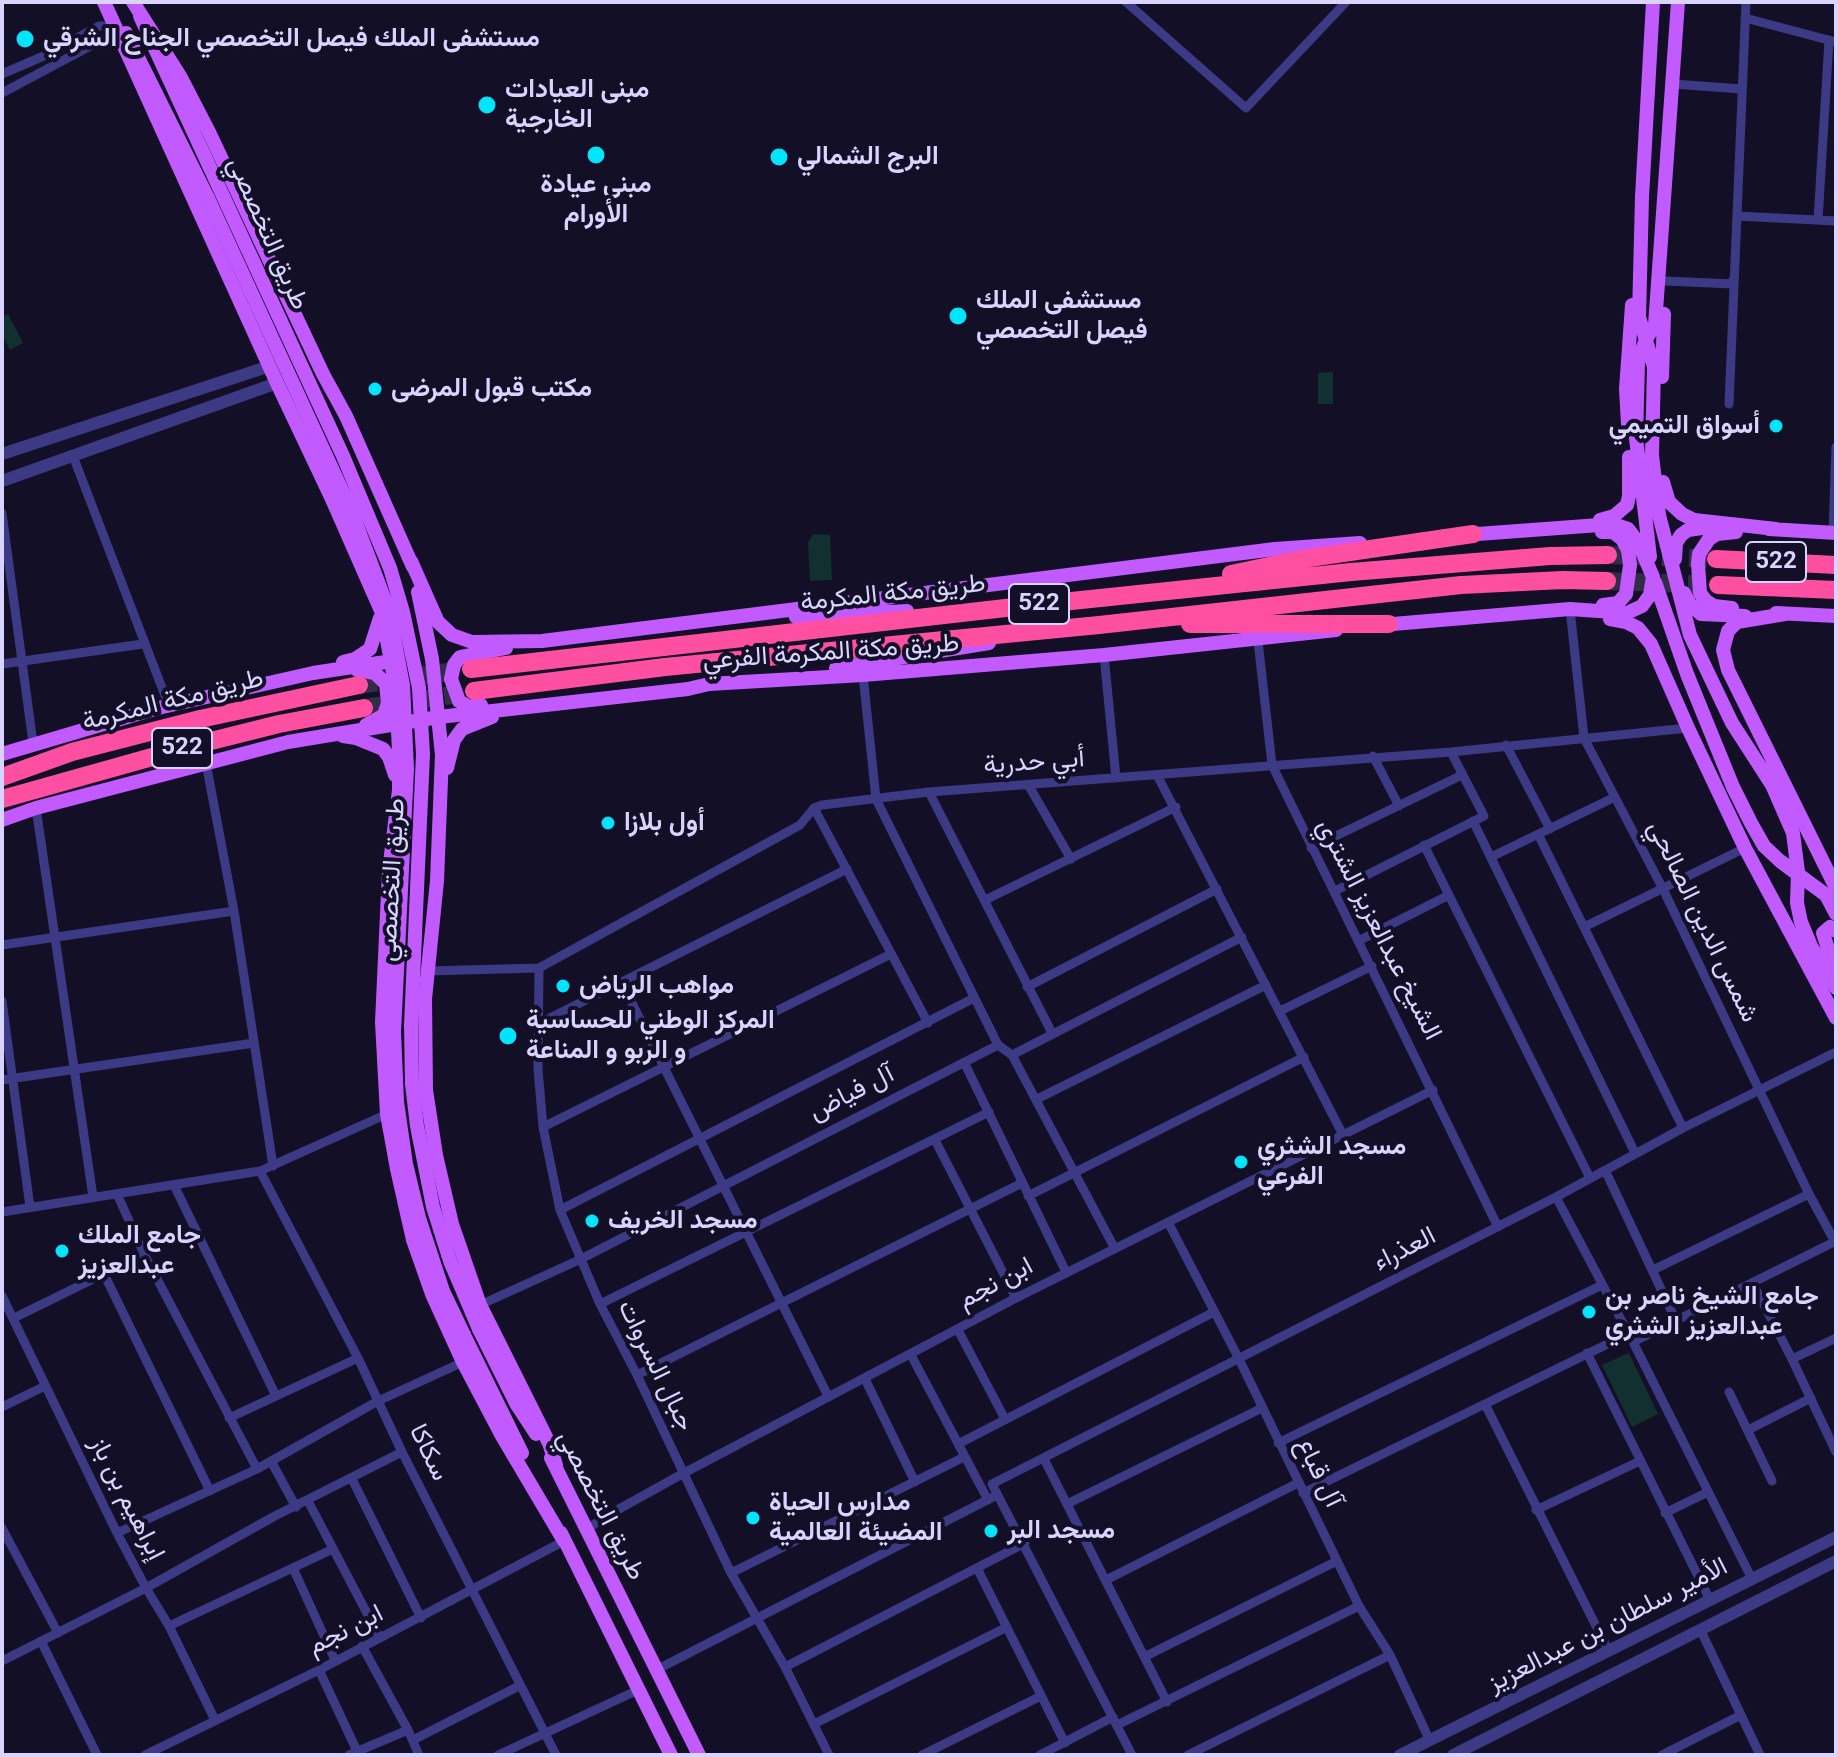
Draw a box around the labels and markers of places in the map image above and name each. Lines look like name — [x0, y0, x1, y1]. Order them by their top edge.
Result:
place label: مستشفى الملك فيصل التخصصي الجناح الشرقي — [43, 23, 540, 55]
marker: مستشفى الملك فيصل التخصصي الجناح الشرقي — [14, 28, 36, 50]
place label: مبنى العيادات الخارجية — [505, 74, 649, 136]
marker: مبنى العيادات الخارجية — [476, 94, 498, 116]
place label: البرج الشمالي — [797, 141, 939, 173]
marker: مبنى عيادة الأورام — [585, 144, 607, 166]
marker: البرج الشمالي — [768, 146, 790, 168]
place label: مبنى عيادة الأورام — [540, 169, 652, 230]
place label: مستشفى الملك فيصل التخصصي — [976, 285, 1148, 346]
marker: مستشفى الملك فيصل التخصصي — [947, 305, 969, 327]
place label: مكتب قبول المرضى — [391, 373, 592, 405]
marker: مكتب قبول المرضى — [366, 380, 384, 398]
place label: أسواق التميمي — [1609, 410, 1760, 442]
marker: أسواق التميمي — [1767, 417, 1785, 435]
place label: أول بلازا — [624, 807, 705, 839]
marker: أول بلازا — [599, 814, 617, 832]
place label: مواهب الرياض — [579, 970, 734, 1002]
marker: مواهب الرياض — [554, 977, 572, 995]
place label: المركز الوطني للحساسية و الربو و المناعة — [526, 1005, 775, 1066]
marker: المركز الوطني للحساسية و الربو و المناعة — [497, 1025, 519, 1047]
place label: مسجد الشثري الفرعي — [1257, 1131, 1406, 1192]
marker: مسجد الشثري الفرعي — [1232, 1153, 1250, 1171]
place label: مسجد الخريف — [608, 1205, 758, 1237]
marker: مسجد الخريف — [583, 1212, 601, 1230]
place label: جامع الملك عبدالعزيز — [78, 1220, 201, 1282]
marker: جامع الملك عبدالعزيز — [53, 1242, 71, 1260]
place label: جامع الشيخ ناصر بن عبدالعزيز الشثري — [1605, 1281, 1819, 1342]
marker: جامع الشيخ ناصر بن عبدالعزيز الشثري — [1580, 1303, 1598, 1321]
place label: مدارس الحياة المضيئة العالمية — [769, 1487, 942, 1548]
marker: مدارس الحياة المضيئة العالمية — [744, 1509, 762, 1527]
place label: مسجد البر — [1007, 1515, 1115, 1547]
marker: مسجد البر — [982, 1522, 1000, 1540]

